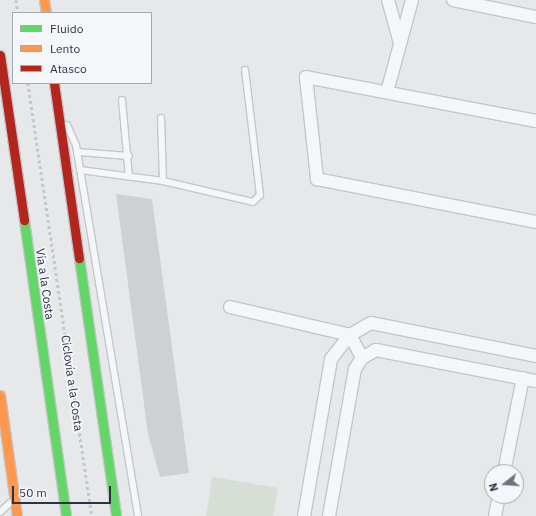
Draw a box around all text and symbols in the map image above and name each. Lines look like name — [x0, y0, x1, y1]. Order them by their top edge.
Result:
legend — [12, 12, 152, 84]
text: Fluido — [50, 21, 83, 36]
text: Lento — [50, 41, 80, 56]
text: Atasco — [50, 61, 87, 76]
street label: Vía a la Costa — [33, 247, 57, 321]
street label: Ciclovía a la Costa — [58, 334, 86, 432]
north arrow — [484, 464, 524, 504]
scale bar — [14, 478, 113, 504]
text: N — [486, 481, 501, 493]
text: 50 m — [19, 485, 47, 500]

